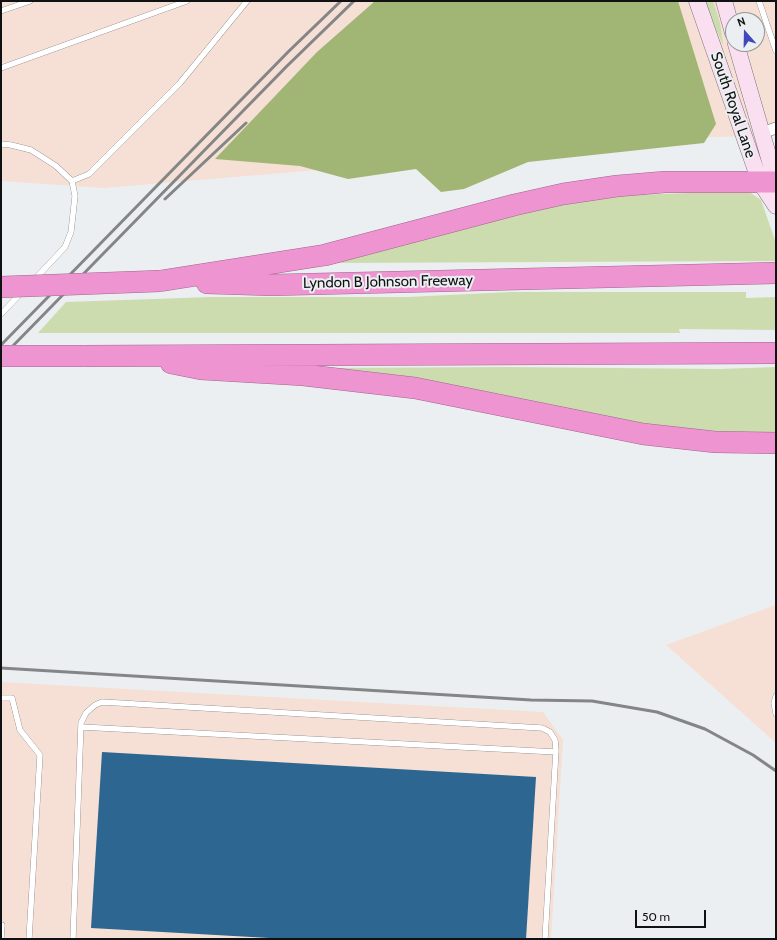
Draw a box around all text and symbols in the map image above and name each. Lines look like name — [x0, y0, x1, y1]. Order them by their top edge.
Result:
north arrow — [725, 12, 765, 52]
text: N — [735, 14, 747, 30]
street label: South Royal Lane — [706, 50, 760, 160]
street label: Lyndon B Johnson Freeway — [303, 272, 473, 292]
scale bar — [637, 902, 708, 928]
text: 50 m — [642, 909, 670, 924]

